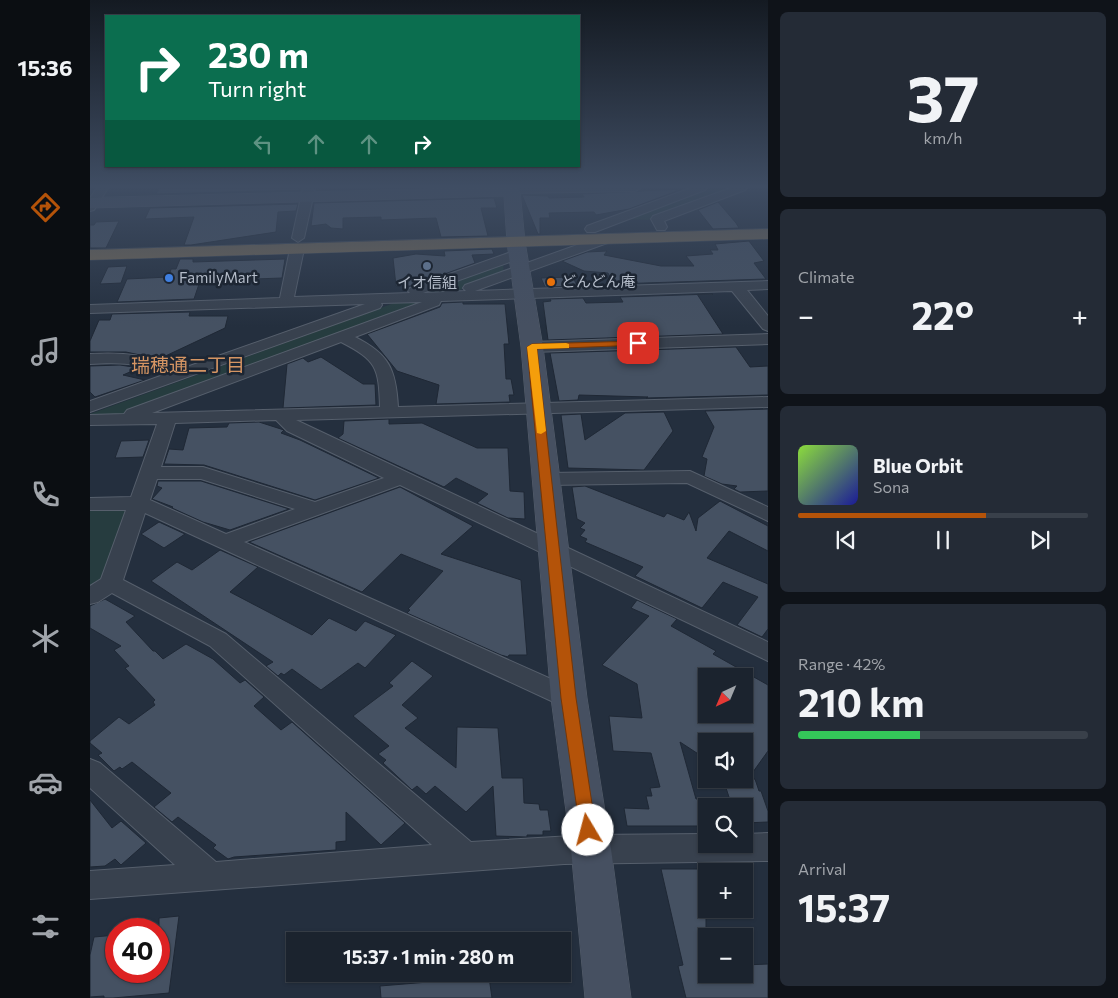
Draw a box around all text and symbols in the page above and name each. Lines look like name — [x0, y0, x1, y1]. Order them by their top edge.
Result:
text: 230 m — [208, 32, 309, 75]
icon: right — [125, 35, 190, 100]
text: 15:36 — [18, 54, 73, 81]
text: 37 — [907, 56, 979, 135]
text: Turn right — [208, 75, 306, 102]
text: km/h — [924, 128, 962, 147]
icon: left — [249, 130, 277, 158]
icon: ahead — [302, 130, 330, 158]
icon: ahead — [355, 130, 383, 158]
icon: right — [408, 130, 436, 158]
icon: directions — [28, 190, 63, 225]
marker: イオ信組 — [421, 260, 433, 272]
text: Climate — [798, 267, 854, 286]
place label: FamilyMart — [179, 268, 258, 286]
marker: FamilyMart — [163, 272, 175, 284]
place label: どんどん庵 — [561, 272, 636, 290]
place label: イオ信組 — [397, 273, 457, 291]
marker: どんどん庵 — [545, 276, 557, 288]
text: 22° — [911, 291, 974, 338]
text: − — [798, 298, 814, 332]
text: + — [1072, 298, 1088, 332]
pin — [617, 322, 659, 364]
icon: arrive — [624, 329, 652, 357]
icon: music — [28, 334, 63, 369]
district label: 瑞穂通二丁目 — [131, 353, 245, 376]
text: Blue Orbit — [873, 454, 963, 477]
icon: phone — [28, 477, 63, 512]
text: Sona — [873, 477, 909, 496]
icon: previous — [832, 526, 860, 554]
icon: pause — [929, 526, 957, 554]
icon: next — [1026, 526, 1054, 554]
icon: climate — [28, 621, 63, 656]
text: Range · 42% — [798, 654, 885, 673]
north arrow — [698, 668, 752, 722]
map controls — [698, 668, 753, 983]
text: 210 km — [798, 678, 924, 725]
button: sound — [698, 733, 753, 788]
icon: car — [28, 765, 63, 800]
button: search — [698, 798, 753, 853]
position arrow — [561, 803, 613, 855]
text: Arrival — [798, 859, 846, 878]
button: + — [698, 863, 753, 918]
text: 15:37 — [798, 883, 890, 930]
icon: filters — [28, 909, 63, 944]
speed limit sign: 40 — [105, 918, 170, 983]
button: − — [698, 928, 753, 983]
text: 15:37 · 1 min · 280 m — [343, 945, 514, 968]

